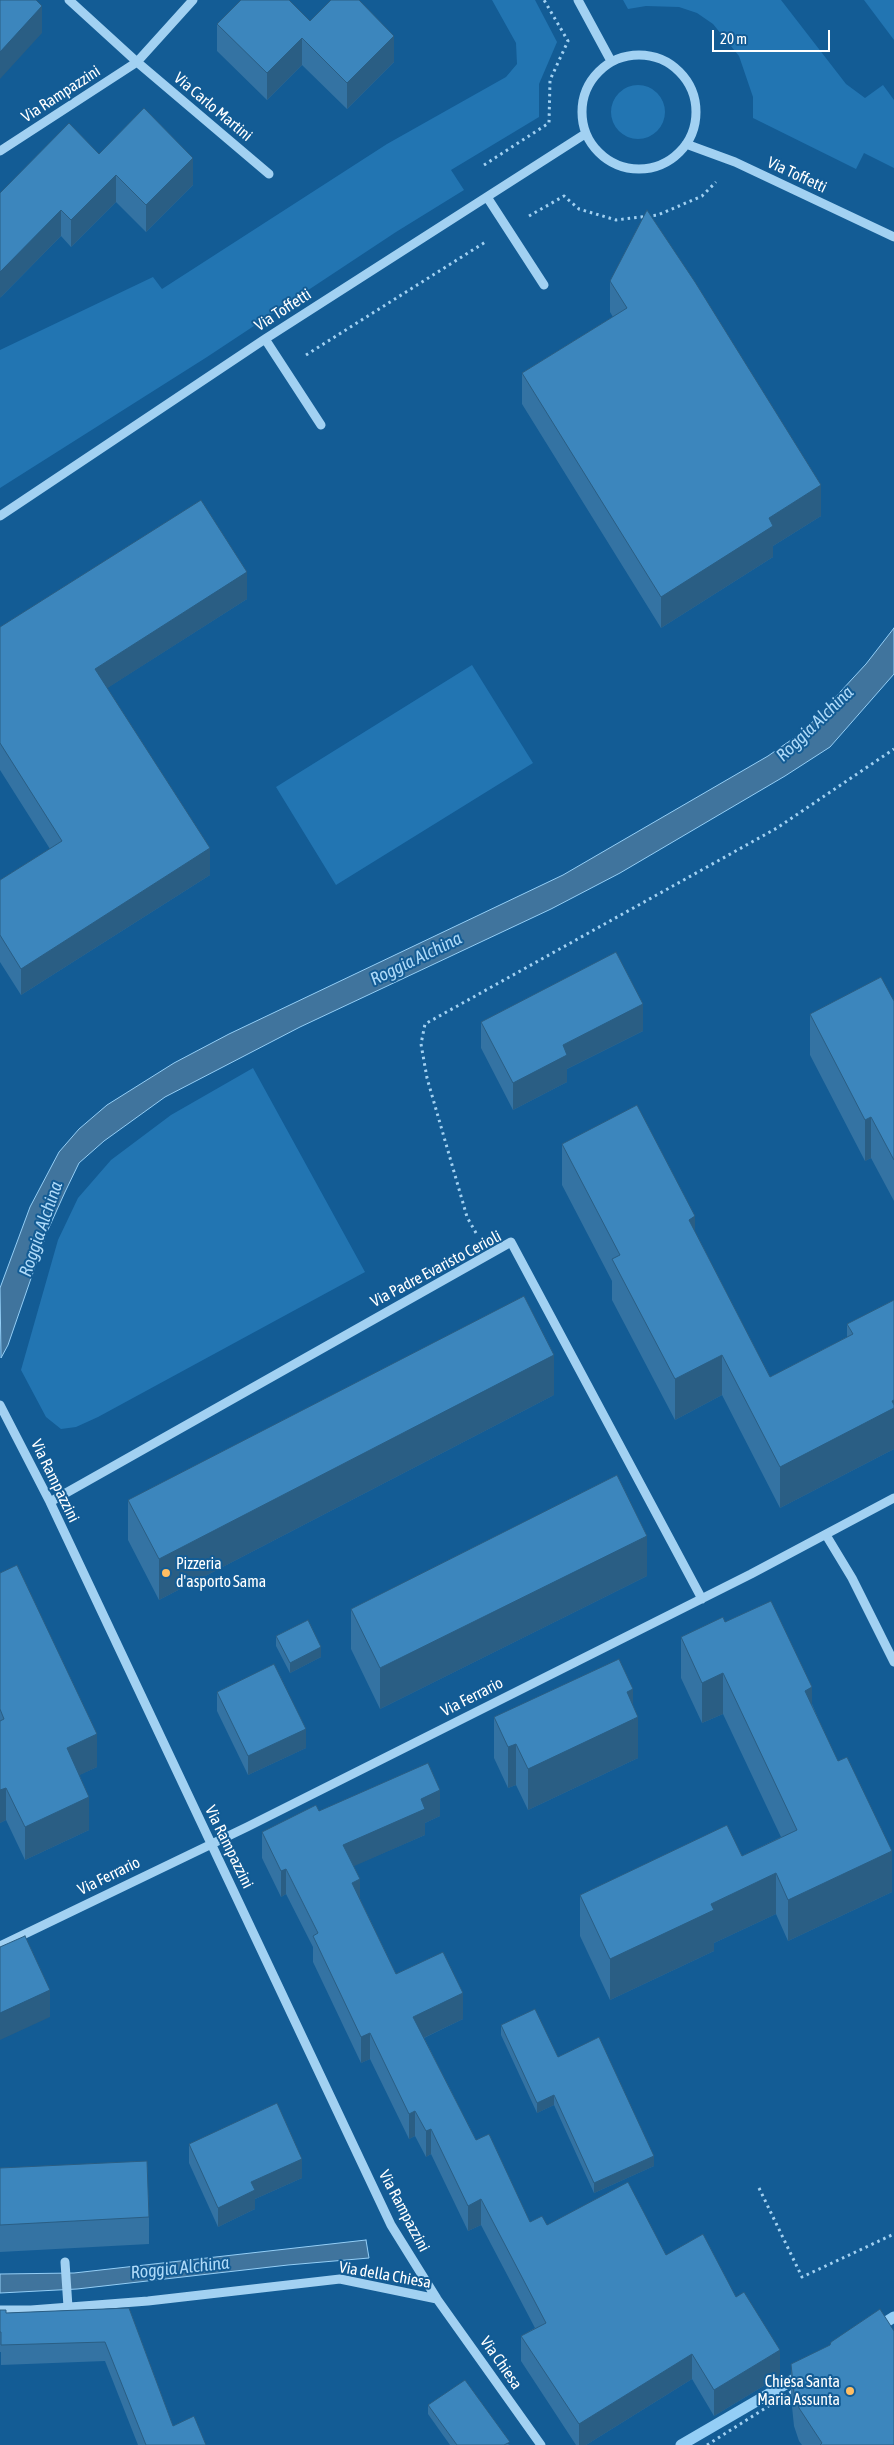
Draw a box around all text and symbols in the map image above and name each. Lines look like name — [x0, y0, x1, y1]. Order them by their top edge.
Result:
scale bar — [714, 20, 832, 52]
text: 20 m — [720, 30, 747, 47]
street label: Via Rampazzini — [18, 62, 104, 126]
street label: Via Carlo Martini — [170, 69, 256, 145]
street label: Via Toffetti — [764, 153, 830, 197]
street label: Via Toffetti — [251, 285, 315, 335]
water label: Roggia Alchina — [772, 682, 858, 766]
water label: Roggia Alchina — [367, 928, 465, 990]
water label: Roggia Alchina — [15, 1179, 67, 1279]
street label: Via Padre Evaristo Cerioli — [367, 1226, 505, 1312]
street label: Via Rampazzini — [27, 1436, 83, 1526]
place label: Pizzeria d'asporto Sama — [176, 1554, 266, 1592]
marker: Pizzeria d'asporto Sama — [160, 1567, 172, 1579]
street label: Via Ferrario — [438, 1673, 506, 1721]
street label: Via Rampazzini — [201, 1802, 257, 1892]
street label: Via Ferrario — [75, 1853, 143, 1899]
street label: Via Rampazzini — [374, 2167, 434, 2255]
water label: Roggia Alchina — [130, 2252, 230, 2284]
street label: Via della Chiesa — [337, 2257, 433, 2293]
street label: Via Chiesa — [476, 2333, 526, 2393]
place label: Chiesa Santa Maria Assunta — [757, 2372, 840, 2410]
marker: Chiesa Santa Maria Assunta — [844, 2385, 856, 2397]

